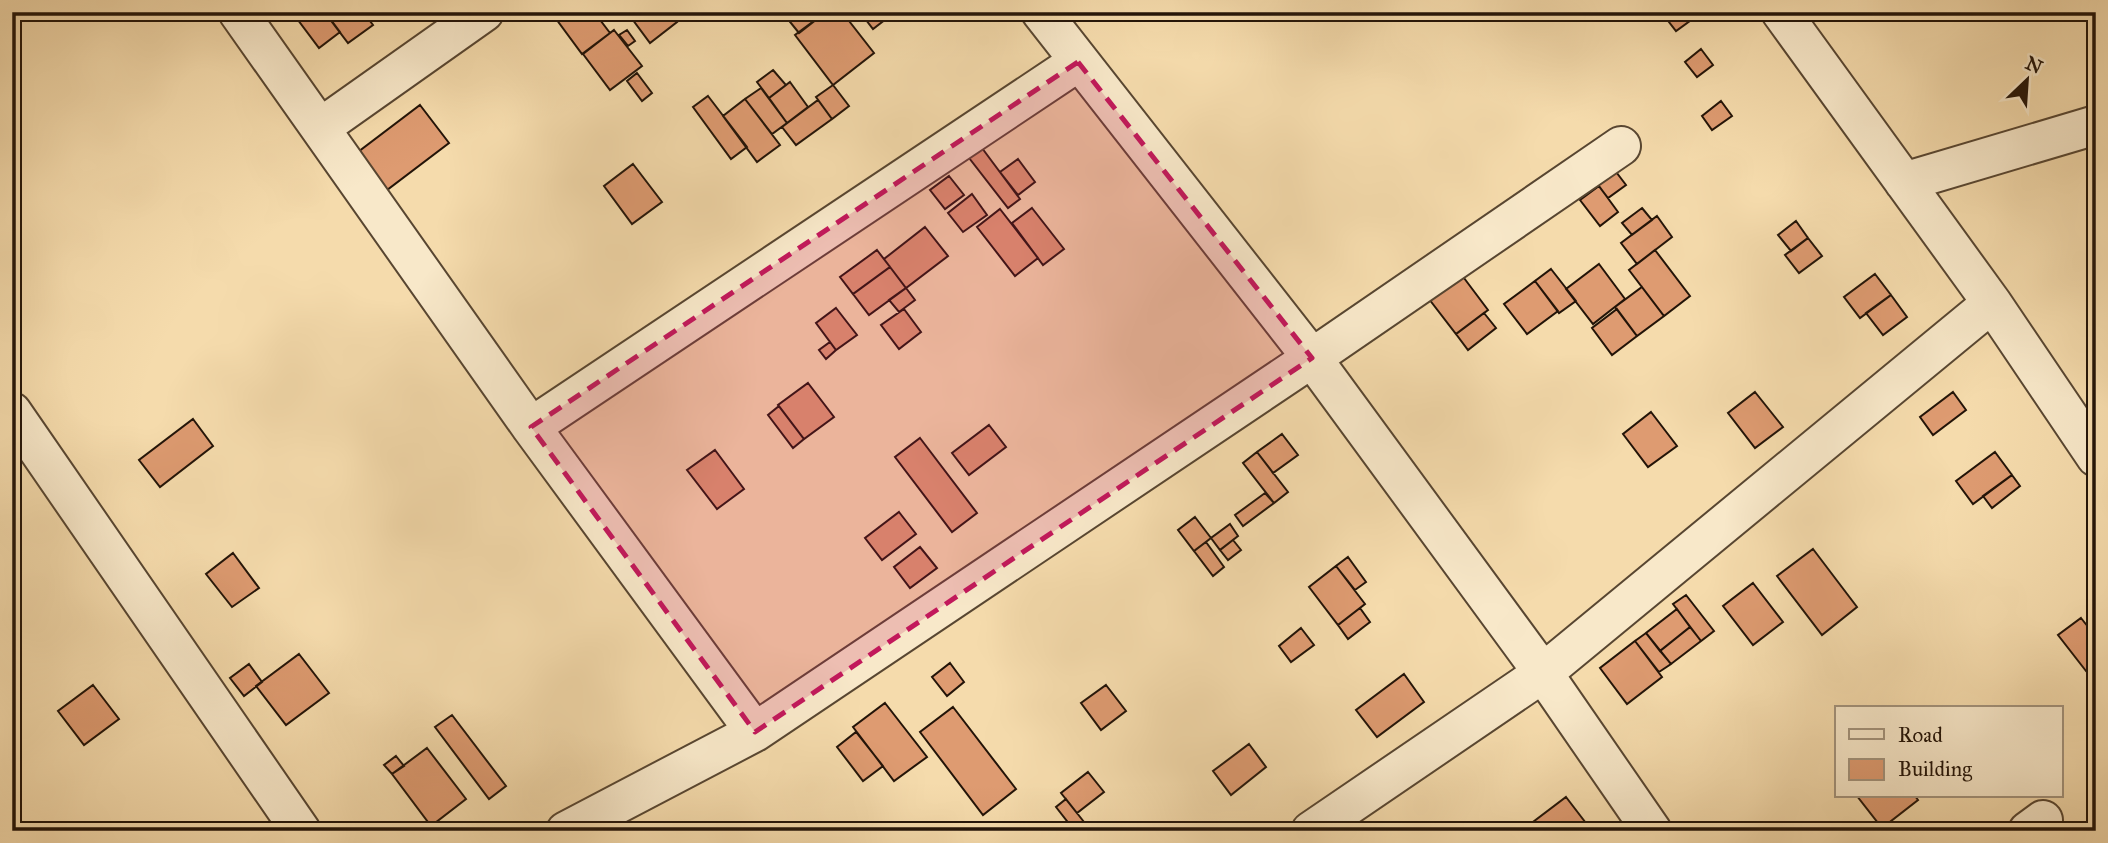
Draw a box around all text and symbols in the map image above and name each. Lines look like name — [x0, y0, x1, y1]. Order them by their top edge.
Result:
north arrow — [1993, 46, 2062, 116]
text: N — [2022, 51, 2046, 79]
legend — [1835, 706, 2062, 798]
text: Road — [1898, 722, 1943, 748]
text: Building — [1898, 756, 1972, 782]

